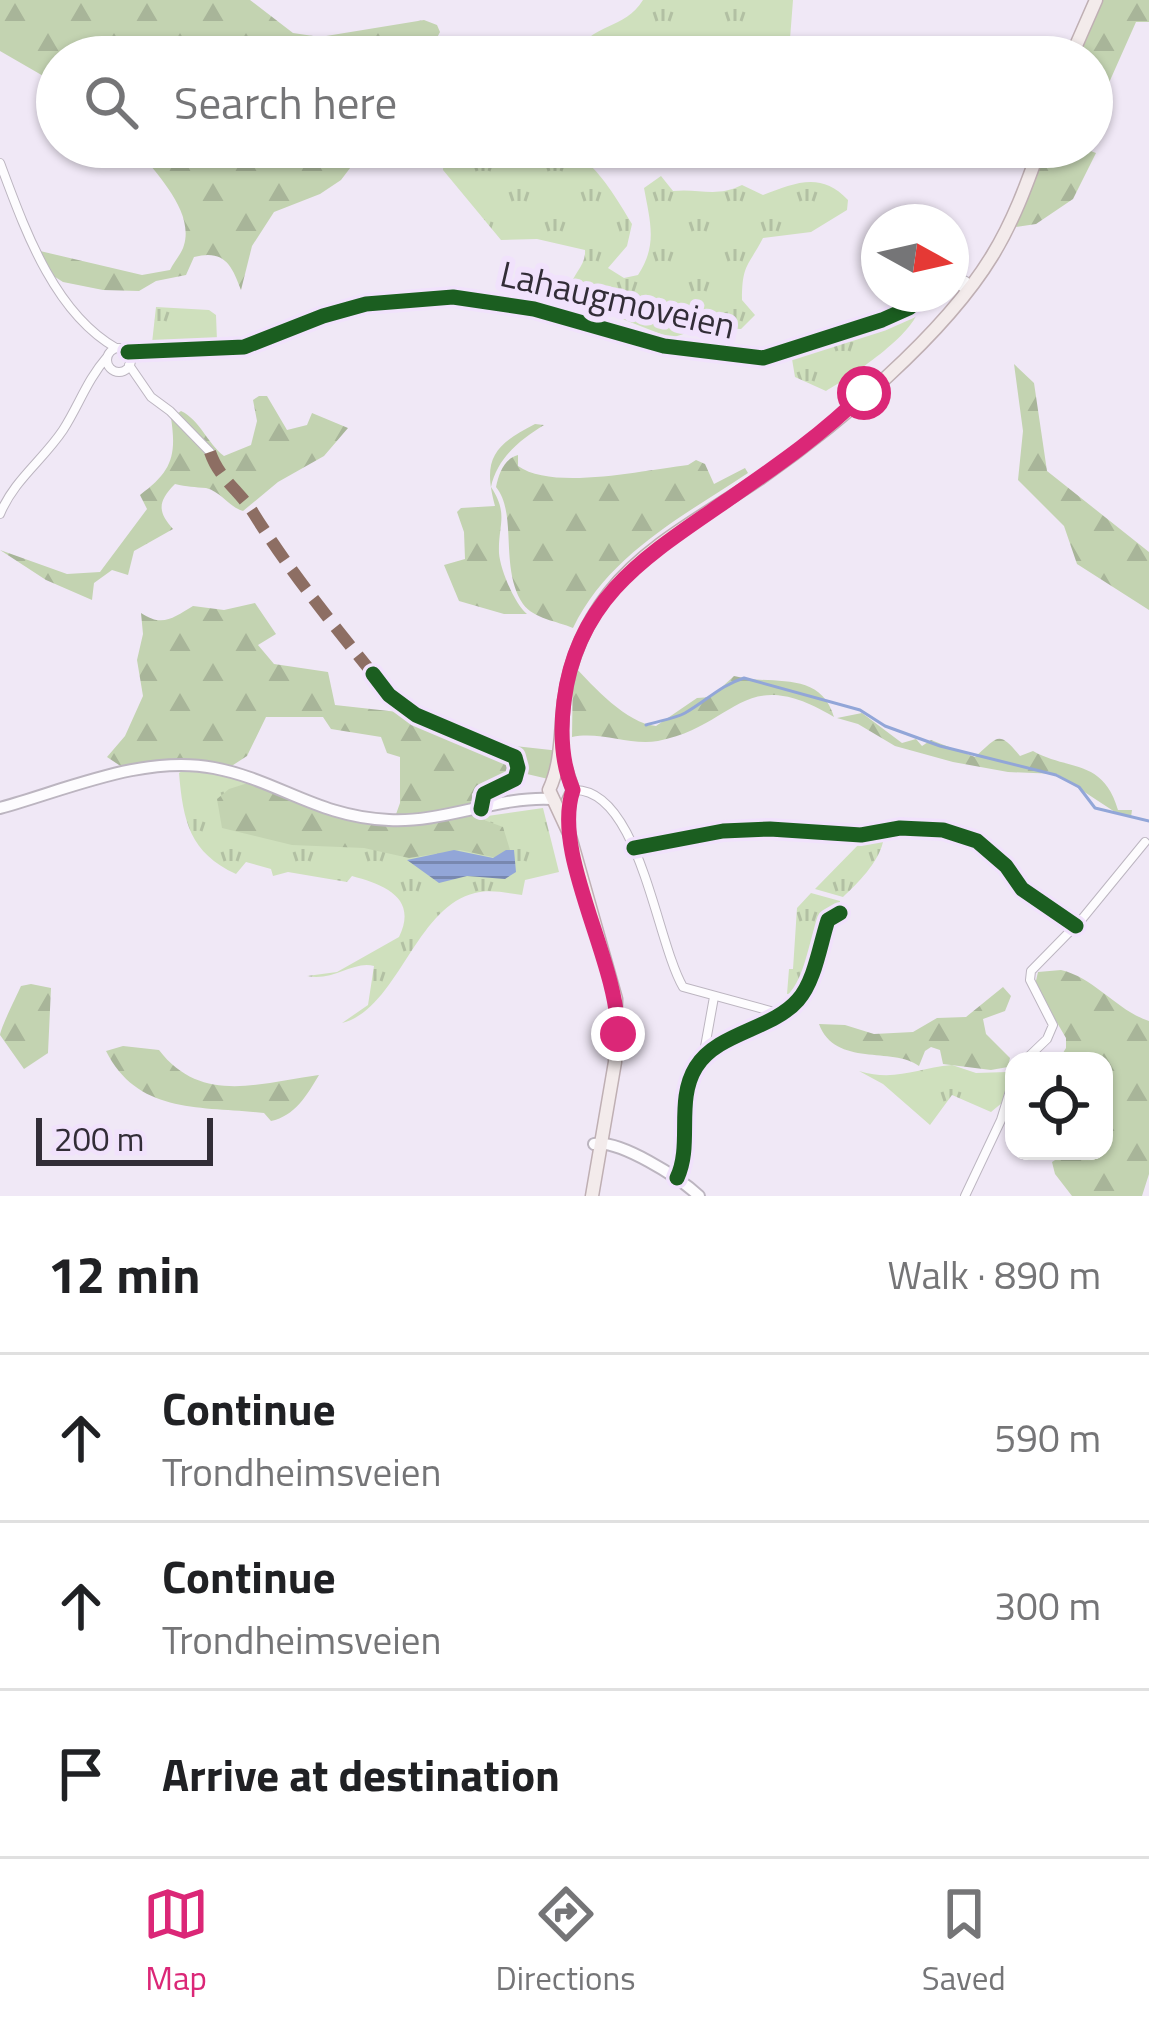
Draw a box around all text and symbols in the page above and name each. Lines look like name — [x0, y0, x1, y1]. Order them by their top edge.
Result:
search box — [36, 36, 1113, 168]
text: Search here — [174, 68, 397, 136]
icon: search — [78, 69, 144, 135]
north arrow — [861, 204, 969, 312]
street label: Lahaugmoveien — [495, 245, 741, 353]
route start — [837, 366, 891, 420]
route end — [591, 1007, 645, 1061]
map controls — [1005, 1052, 1113, 1160]
button: locate — [1005, 1052, 1113, 1160]
scale bar — [36, 1112, 213, 1165]
text: 200 m — [54, 1114, 144, 1164]
text: 12 min — [48, 1235, 201, 1313]
text: Walk · 890 m — [887, 1245, 1101, 1304]
text: Continue — [162, 1374, 336, 1442]
icon: ahead — [48, 1405, 114, 1471]
text: 590 m — [994, 1408, 1101, 1467]
text: Trondheimsveien — [162, 1442, 441, 1501]
text: Continue — [162, 1542, 336, 1610]
icon: ahead — [48, 1573, 114, 1639]
text: 300 m — [994, 1576, 1101, 1635]
text: Trondheimsveien — [162, 1610, 441, 1669]
text: Arrive at destination — [162, 1740, 560, 1808]
icon: arrive — [48, 1741, 114, 1807]
tab: Map — [143, 1881, 209, 2003]
tab: Directions — [496, 1881, 635, 2003]
tab: Saved — [922, 1881, 1006, 2003]

